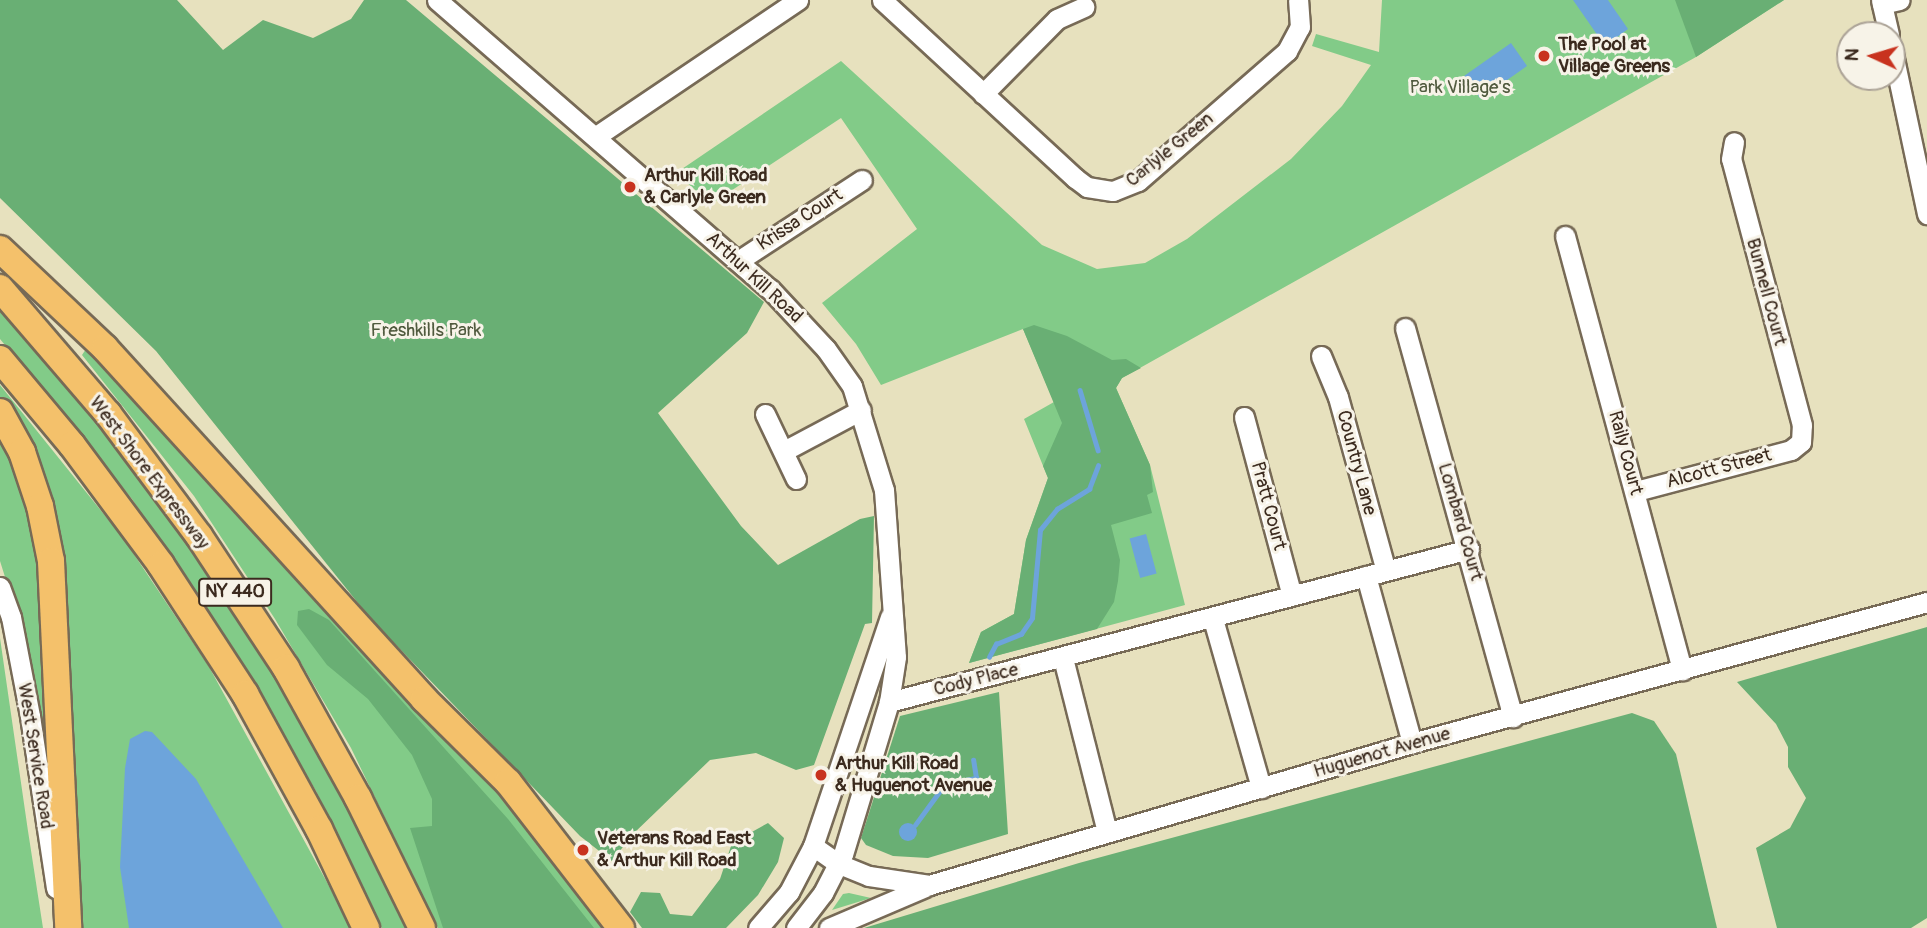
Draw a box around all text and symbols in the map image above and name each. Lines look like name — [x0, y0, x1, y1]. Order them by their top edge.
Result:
north arrow — [1836, 21, 1906, 91]
place label: The Pool at Village Greens — [1558, 34, 1670, 78]
text: N — [1840, 47, 1864, 62]
marker: The Pool at Village Greens — [1536, 48, 1552, 64]
park label: Park Village's — [1409, 77, 1511, 99]
street label: Carlyle Green — [1122, 108, 1218, 192]
place label: Arthur Kill Road & Carlyle Green — [644, 165, 767, 209]
marker: Arthur Kill Road & Carlyle Green — [622, 179, 638, 195]
street label: Krissa Court — [753, 184, 847, 256]
street label: Arthur Kill Road — [701, 228, 807, 328]
street label: Bunnell Court — [1741, 236, 1791, 348]
park label: Freshkills Park — [371, 320, 481, 342]
street label: West Shore Expressway — [84, 392, 214, 554]
street label: Country Lane — [1331, 408, 1381, 518]
street label: Raily Court — [1603, 409, 1647, 497]
street label: Alcott Street — [1664, 444, 1774, 494]
street label: Pratt Court — [1245, 459, 1291, 553]
street label: Lombard Court — [1432, 461, 1488, 583]
road number: NY 440 — [196, 578, 274, 606]
street label: Cody Place — [931, 658, 1021, 702]
street label: West Service Road — [12, 681, 58, 831]
street label: Huguenot Avenue — [1311, 723, 1453, 783]
place label: Arthur Kill Road & Huguenot Avenue — [835, 753, 992, 797]
marker: Arthur Kill Road & Huguenot Avenue — [813, 767, 829, 783]
place label: Veterans Road East & Arthur Kill Road — [597, 828, 751, 872]
marker: Veterans Road East & Arthur Kill Road — [575, 842, 591, 858]

